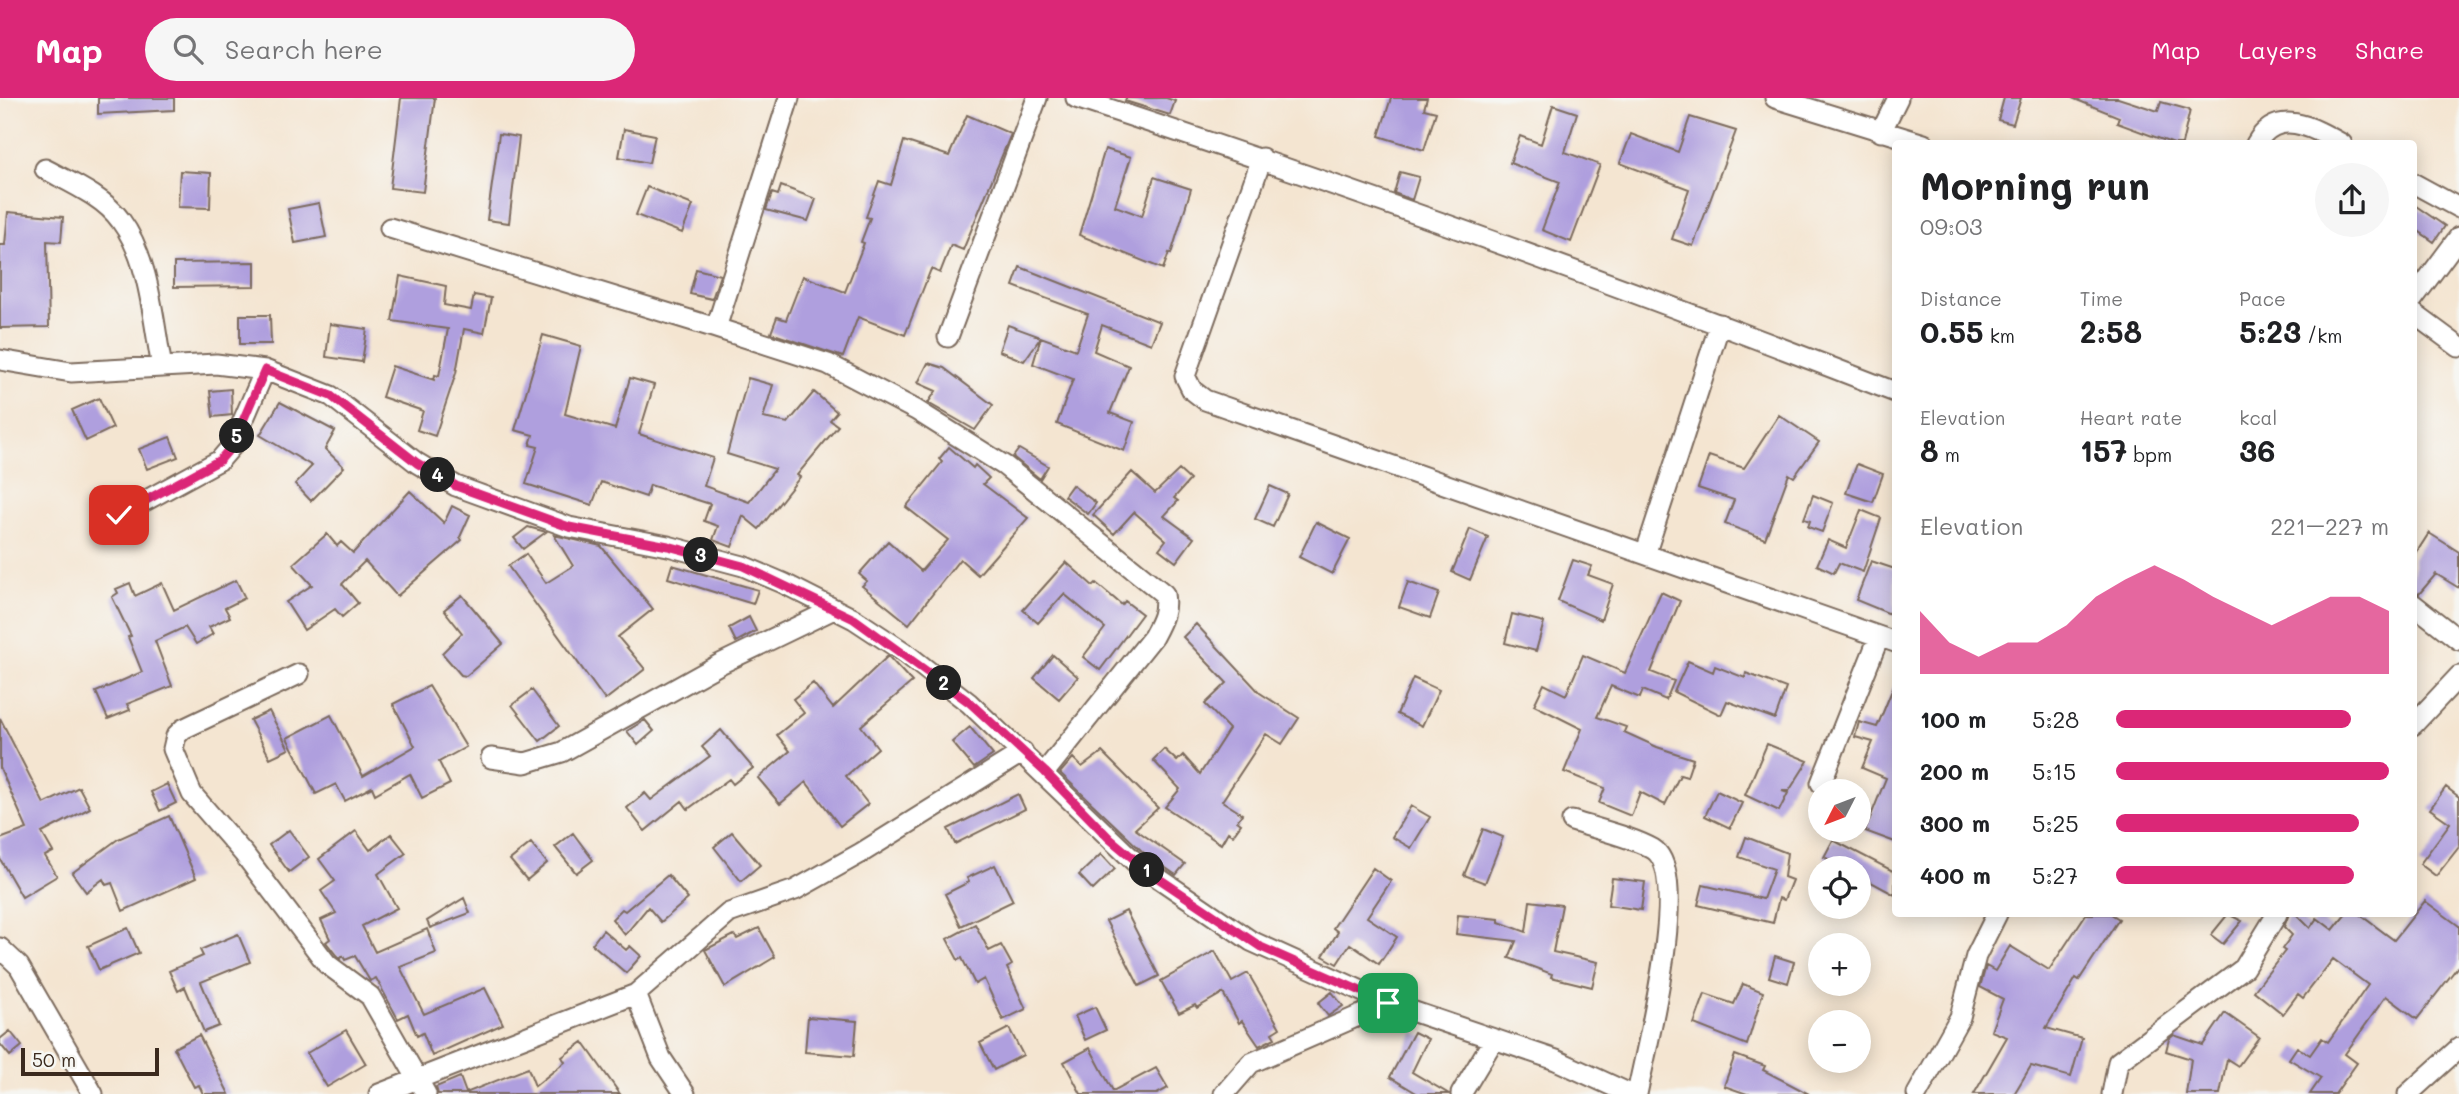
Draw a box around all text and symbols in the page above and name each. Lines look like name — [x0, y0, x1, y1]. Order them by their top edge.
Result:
search box — [145, 18, 635, 81]
text: Map — [35, 28, 103, 71]
icon: search — [169, 30, 207, 68]
text: Search here — [225, 32, 383, 66]
text: Map — [2152, 34, 2200, 65]
text: Layers — [2238, 34, 2317, 65]
text: Share — [2355, 34, 2424, 65]
text: Morning run — [1920, 160, 2150, 210]
button: share — [2315, 163, 2389, 237]
text: 09:03 — [1920, 211, 1983, 241]
text: Distance — [1920, 286, 2002, 311]
text: Time — [2080, 286, 2123, 311]
text: Pace — [2239, 286, 2286, 311]
text: 0.55 — [1920, 311, 1984, 351]
text: 2:58 — [2080, 311, 2142, 351]
text: 5:23 — [2239, 311, 2301, 351]
text: km — [1984, 323, 2015, 348]
text: /km — [2301, 323, 2342, 348]
text: Elevation — [1920, 405, 2005, 430]
text: Heart rate — [2080, 405, 2182, 430]
text: kcal — [2239, 405, 2277, 430]
pin: 5 — [219, 418, 254, 454]
text: 5 — [231, 423, 242, 448]
text: 8 — [1920, 430, 1939, 470]
text: 157 — [2080, 430, 2127, 470]
text: 36 — [2239, 430, 2275, 470]
text: m — [1939, 442, 1960, 467]
text: bpm — [2127, 442, 2172, 467]
pin: 4 — [420, 458, 456, 492]
text: 4 — [431, 462, 444, 487]
pin — [89, 485, 149, 545]
icon: check — [100, 496, 138, 534]
text: Elevation — [1920, 511, 2023, 541]
text: 221–227 m — [2270, 511, 2389, 541]
pin: 3 — [684, 538, 718, 573]
text: 3 — [695, 542, 706, 567]
pin: 2 — [926, 666, 962, 700]
text: 2 — [938, 670, 949, 695]
text: 100 m — [1920, 704, 1986, 734]
text: 5:28 — [2032, 704, 2079, 734]
text: 200 m — [1920, 756, 1989, 786]
text: 5:15 — [2032, 756, 2076, 786]
north arrow — [1808, 779, 1871, 842]
map controls — [1808, 779, 1871, 1073]
text: 300 m — [1920, 808, 1990, 838]
text: 5:25 — [2032, 808, 2079, 838]
pin: 1 — [1130, 852, 1164, 888]
button: locate — [1808, 856, 1871, 919]
text: 1 — [1142, 857, 1151, 882]
text: 400 m — [1920, 860, 1991, 890]
text: 5:27 — [2032, 860, 2078, 890]
button: + — [1808, 933, 1871, 996]
pin — [1358, 973, 1418, 1033]
icon: arrive — [1369, 984, 1407, 1022]
button: − — [1808, 1010, 1871, 1073]
scale bar — [21, 1045, 159, 1077]
text: 50 m — [32, 1047, 76, 1072]

